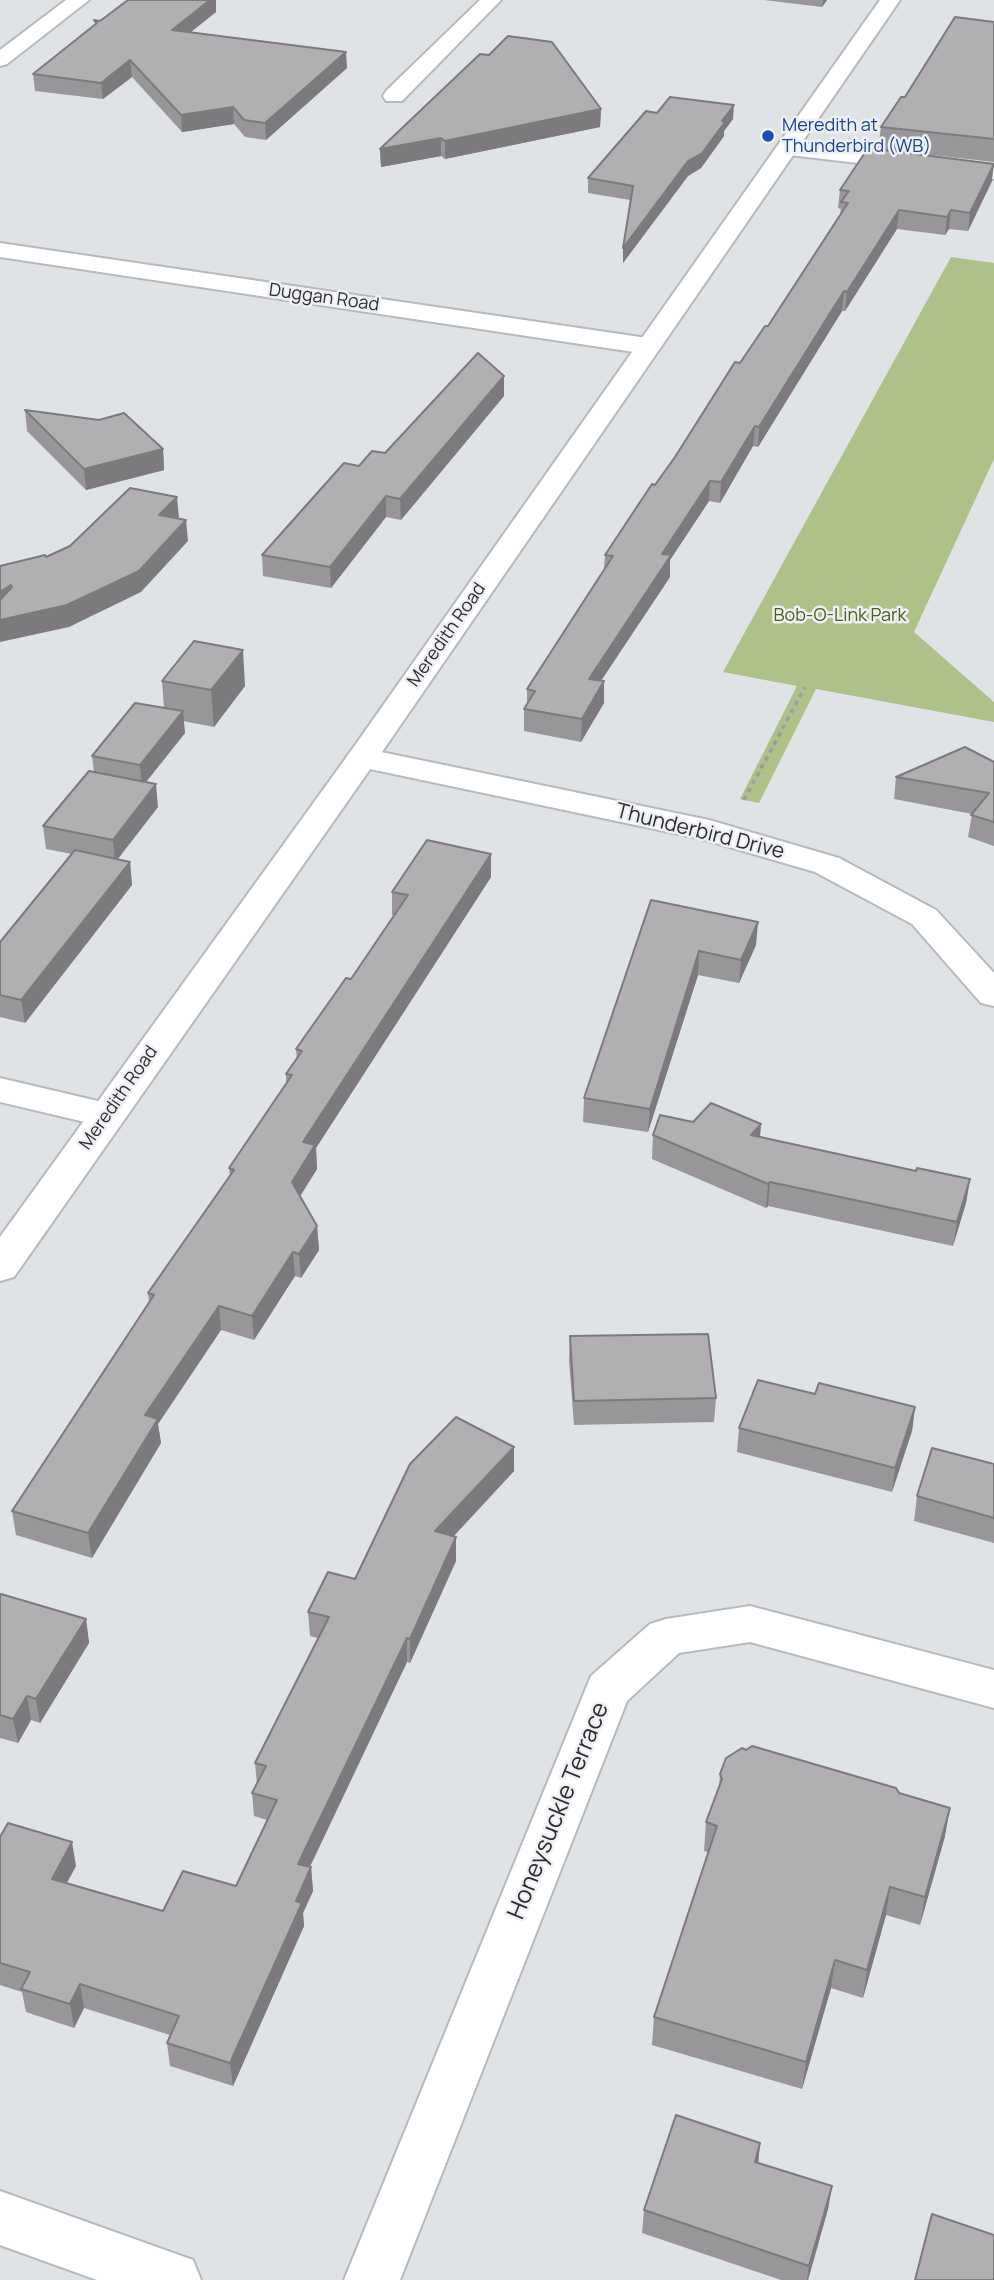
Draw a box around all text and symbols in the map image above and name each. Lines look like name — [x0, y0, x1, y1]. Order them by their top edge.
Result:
place label: Meredith at Thunderbird (WB) — [782, 115, 931, 158]
marker: Meredith at Thunderbird (WB) — [760, 128, 776, 144]
street label: Duggan Road — [268, 280, 380, 316]
street label: Meredith Road — [403, 579, 491, 691]
park label: Bob-O-Link Park — [774, 605, 906, 627]
street label: Thunderbird Drive — [613, 799, 787, 865]
street label: Meredith Road — [75, 1042, 163, 1154]
street label: Honeysuckle Terrace — [502, 1698, 616, 1924]

